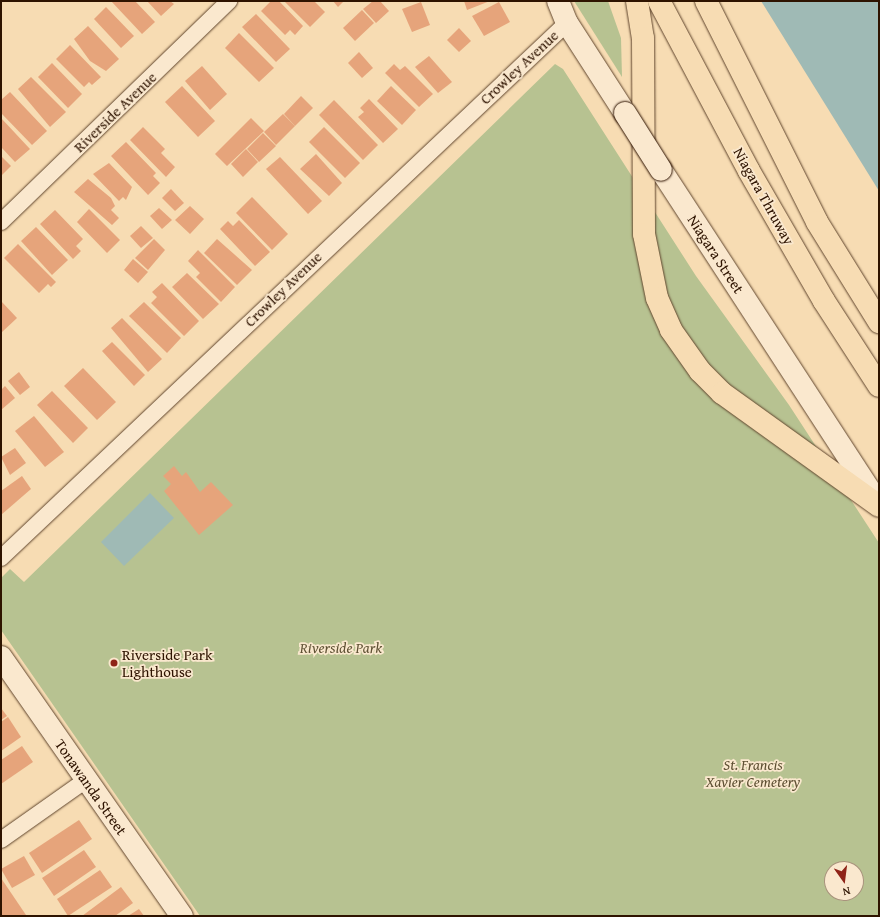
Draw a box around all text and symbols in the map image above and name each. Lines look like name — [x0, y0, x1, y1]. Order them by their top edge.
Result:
street label: Crowley Avenue — [476, 26, 562, 108]
street label: Riverside Avenue — [70, 68, 160, 156]
street label: Niagara Thruway — [730, 144, 798, 248]
street label: Niagara Street — [684, 211, 748, 297]
street label: Crowley Avenue — [241, 248, 325, 330]
park label: Riverside Park — [300, 639, 382, 657]
place label: Riverside Park Lighthouse — [122, 645, 213, 680]
marker: Riverside Park Lighthouse — [109, 658, 119, 668]
street label: Tonawanda Street — [51, 736, 131, 838]
park label: St. Francis Xavier Cemetery — [706, 755, 800, 790]
north arrow — [824, 861, 864, 901]
text: N — [841, 883, 852, 900]

